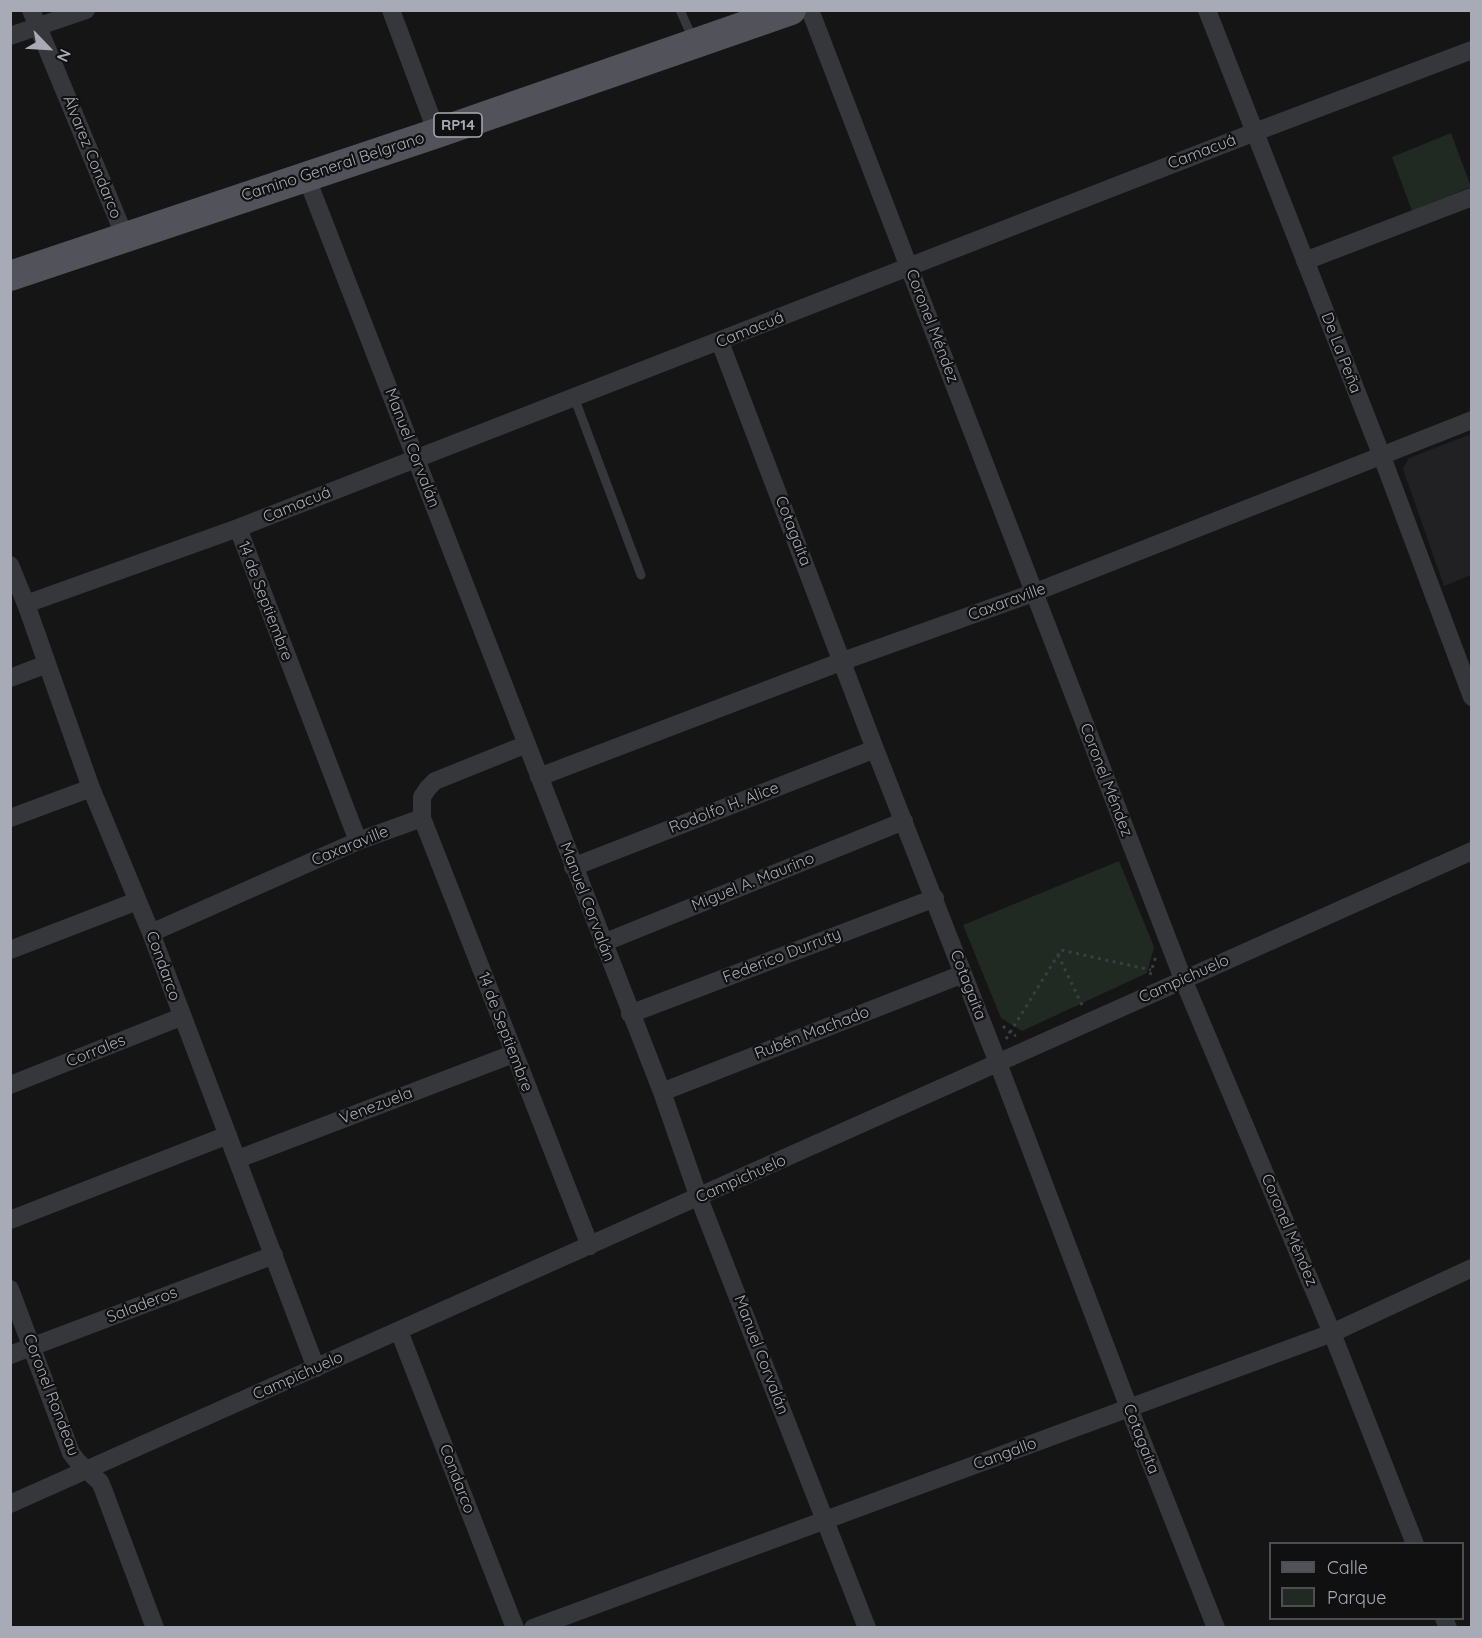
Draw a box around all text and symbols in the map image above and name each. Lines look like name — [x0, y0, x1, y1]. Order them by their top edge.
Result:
north arrow — [18, 18, 78, 78]
text: N — [53, 46, 76, 65]
street label: Álvarez Condarco — [59, 93, 125, 221]
road number: RP14 — [434, 113, 482, 137]
street label: Camino General Belgrano — [239, 128, 427, 206]
street label: Camacuá — [1165, 130, 1239, 174]
street label: Coronel Méndez — [902, 267, 962, 385]
street label: Camacuá — [713, 308, 787, 352]
street label: De La Peña — [1317, 310, 1365, 396]
street label: Manuel Corvalán — [380, 386, 444, 510]
street label: Camacuá — [260, 483, 334, 527]
street label: Cotagaita — [771, 493, 815, 569]
street label: 14 de Septiembre — [233, 539, 297, 663]
street label: Caxaraville — [966, 579, 1048, 625]
street label: Coronel Méndez — [1076, 721, 1136, 839]
street label: Rodolfo H. Alice — [666, 778, 782, 838]
street label: Caxaraville — [309, 822, 391, 870]
street label: Manuel Corvalán — [555, 840, 619, 964]
street label: Miguel A. Maurino — [689, 849, 817, 915]
street label: Federico Durruty — [720, 925, 844, 987]
street label: Condarco — [142, 929, 184, 1003]
street label: Cotagaita — [946, 947, 990, 1023]
street label: Campichuelo — [1136, 951, 1232, 1007]
street label: 14 de Septiembre — [473, 970, 537, 1094]
street label: Rubén Machado — [752, 1002, 872, 1064]
street label: Corrales — [64, 1030, 128, 1072]
street label: Venezuela — [337, 1083, 415, 1129]
street label: Campichuelo — [693, 1151, 789, 1207]
street label: Coronel Méndez — [1257, 1171, 1321, 1289]
street label: Saladeros — [104, 1283, 180, 1327]
street label: Manuel Corvalán — [729, 1293, 793, 1417]
street label: Coronel Rondeau — [19, 1331, 83, 1459]
street label: Campichuelo — [250, 1348, 346, 1404]
street label: Cotagaita — [1119, 1401, 1163, 1477]
street label: Cangallo — [971, 1434, 1039, 1474]
street label: Condarco — [435, 1442, 479, 1516]
legend — [1269, 1542, 1464, 1620]
text: Calle — [1327, 1556, 1368, 1579]
text: Parque — [1327, 1586, 1386, 1609]

